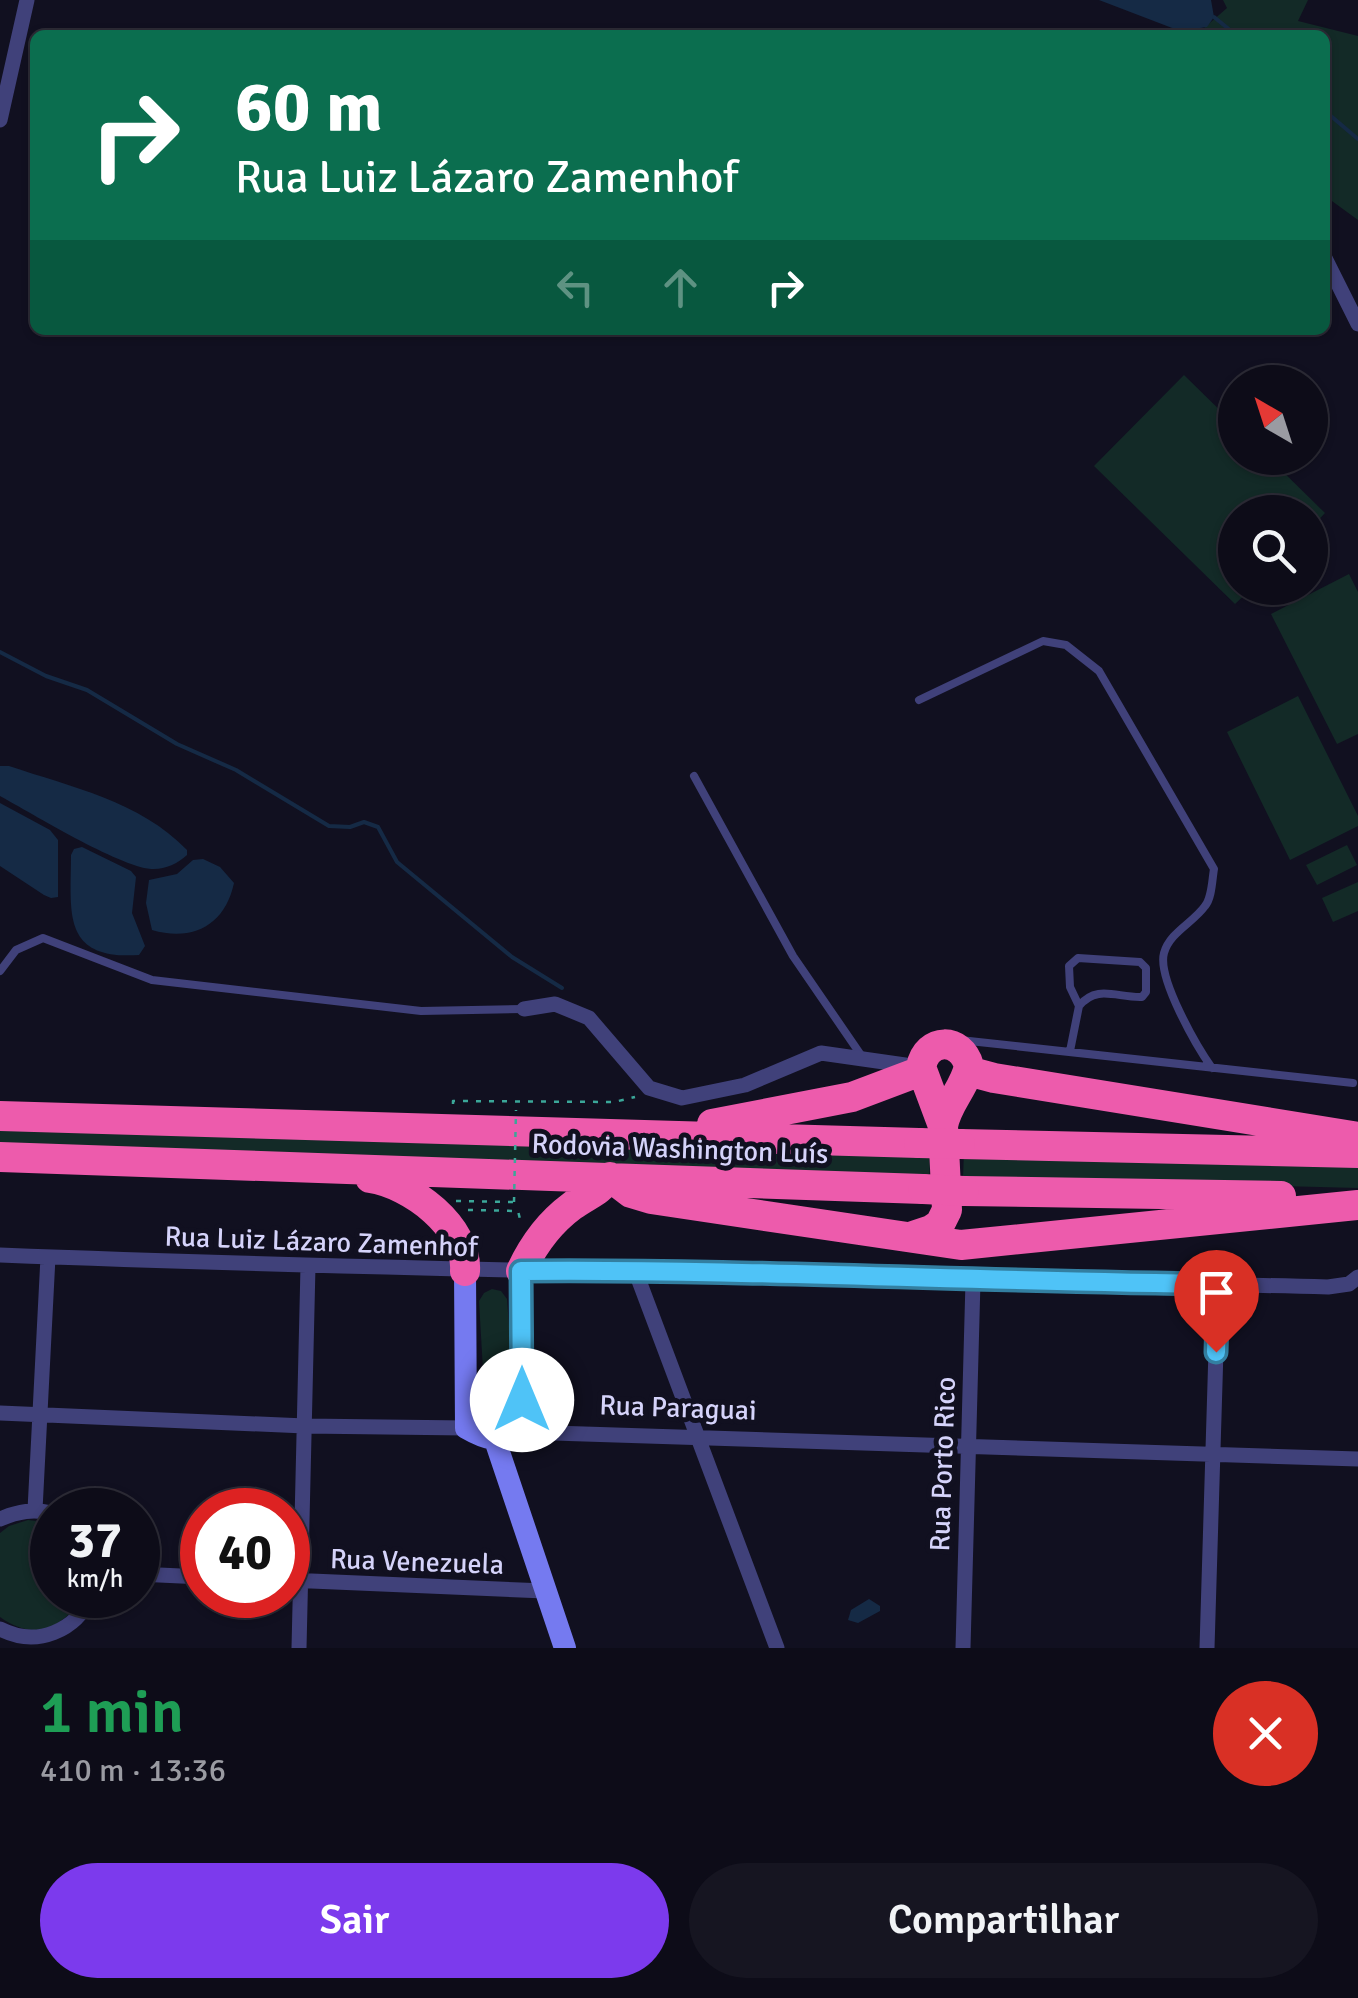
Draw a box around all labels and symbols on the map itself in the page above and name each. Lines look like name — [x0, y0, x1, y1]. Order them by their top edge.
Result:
north arrow — [1218, 365, 1328, 475]
street label: Rodovia Washington Luís — [531, 1127, 829, 1171]
street label: Rua Luiz Lázaro Zamenhof — [164, 1220, 480, 1265]
pin — [1174, 1250, 1259, 1353]
position arrow — [470, 1348, 574, 1452]
street label: Rua Porto Rico — [923, 1376, 963, 1552]
street label: Rua Paraguai — [599, 1388, 757, 1428]
speed limit sign: 40 — [180, 1488, 310, 1618]
street label: Rua Venezuela — [329, 1542, 505, 1582]

